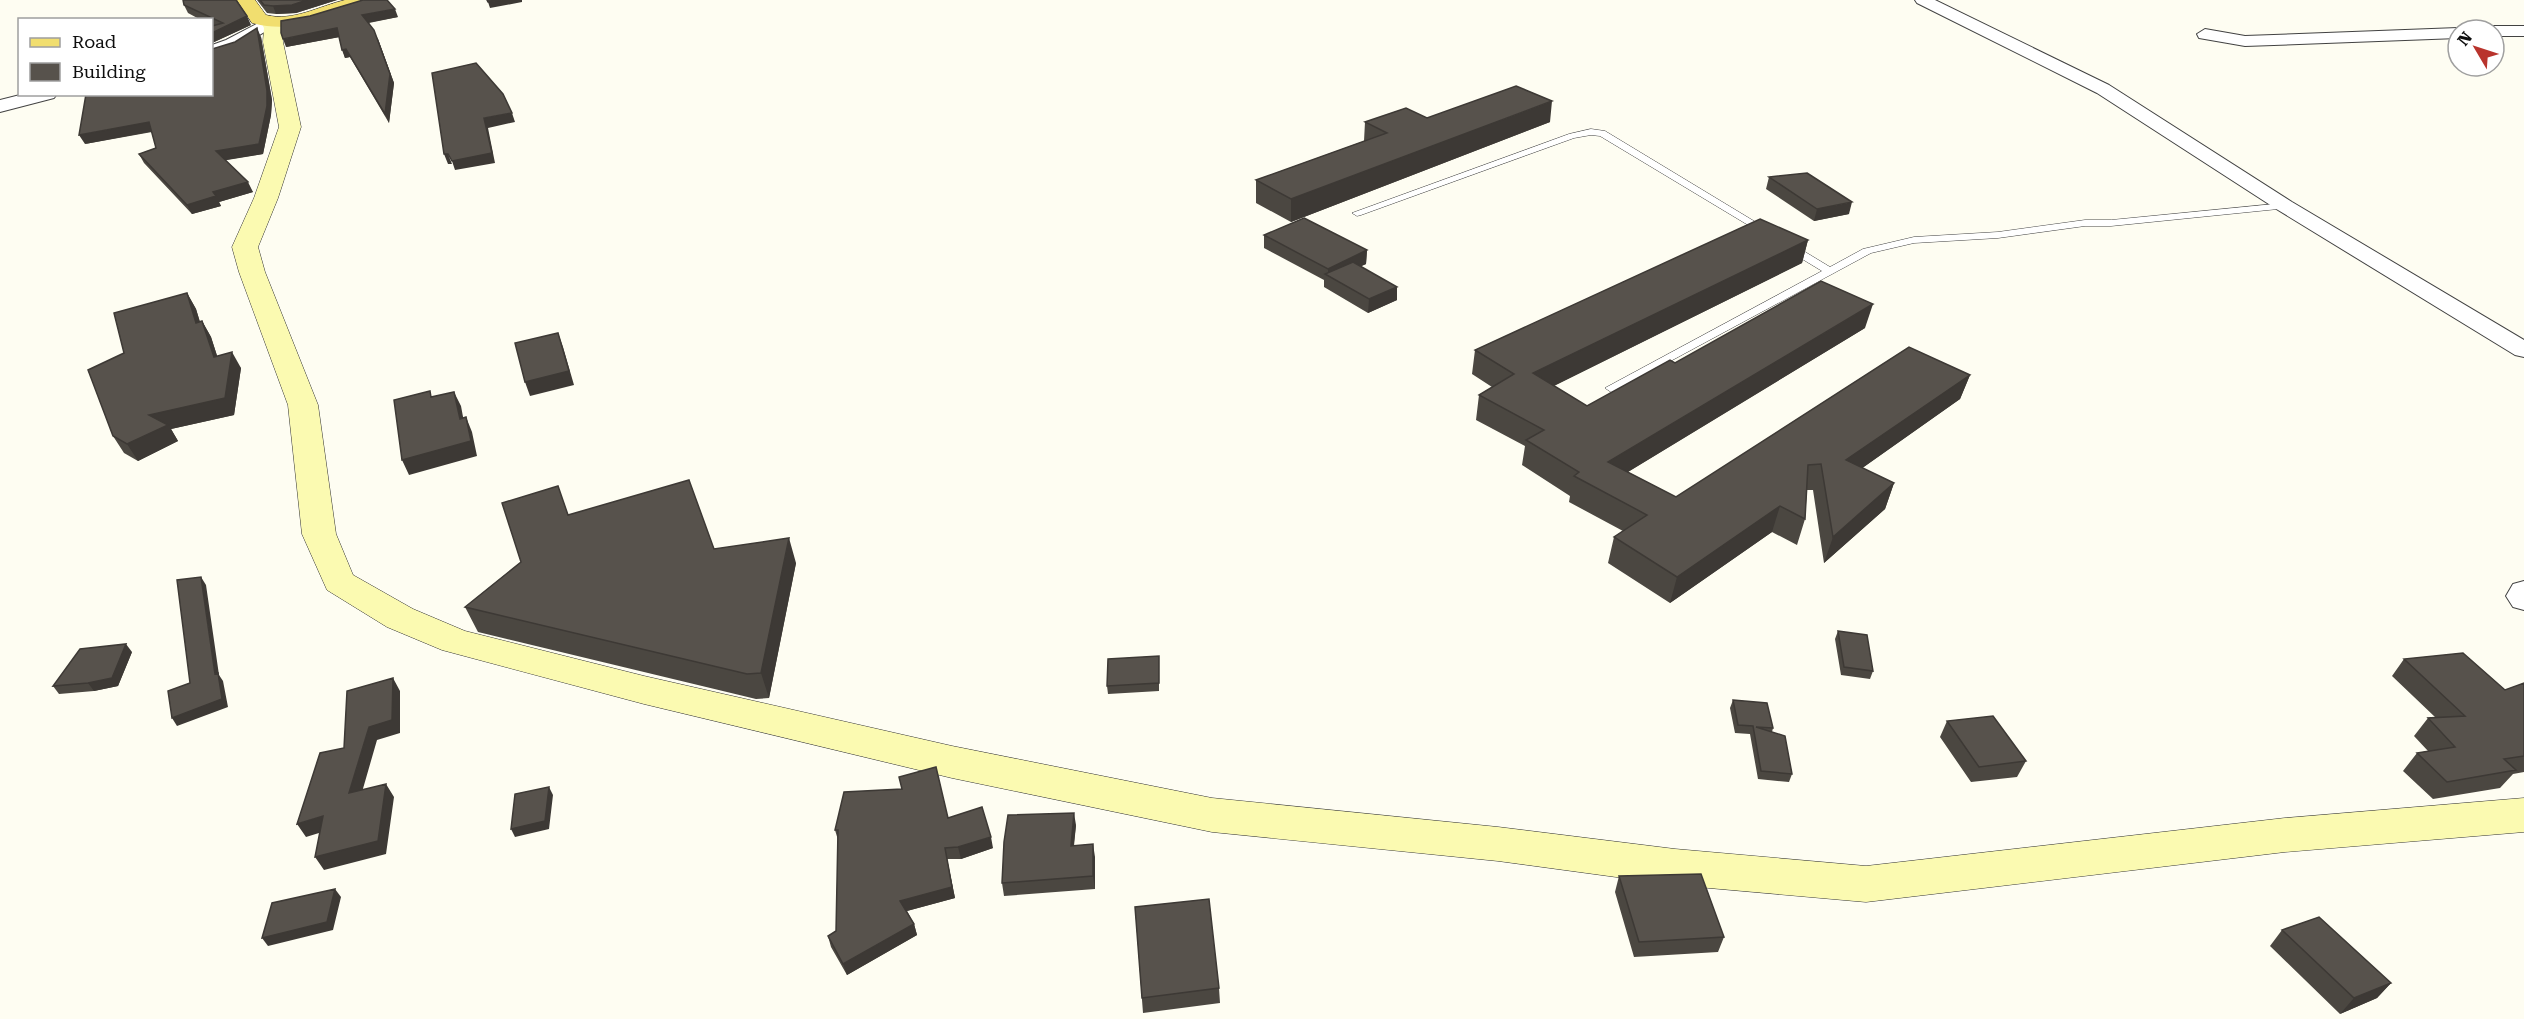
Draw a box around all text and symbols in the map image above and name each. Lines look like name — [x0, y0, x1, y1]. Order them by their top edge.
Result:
legend — [18, 18, 213, 96]
north arrow — [2446, 18, 2506, 78]
text: N — [2453, 28, 2476, 50]
text: Road — [72, 31, 117, 52]
text: Building — [72, 61, 146, 82]

